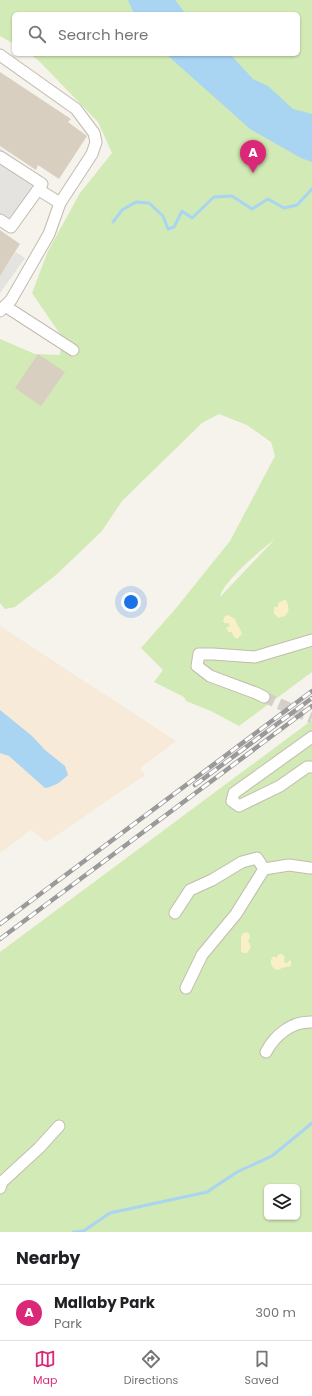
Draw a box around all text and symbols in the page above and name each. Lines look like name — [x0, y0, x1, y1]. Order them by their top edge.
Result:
search box — [12, 12, 300, 56]
icon: search — [26, 23, 48, 45]
text: Search here — [58, 24, 148, 45]
pin: A — [240, 140, 266, 173]
your location — [121, 592, 141, 612]
map controls — [264, 1184, 300, 1220]
button: layers — [264, 1184, 300, 1220]
text: Nearby — [16, 1246, 80, 1270]
text: Mallaby Park — [54, 1292, 155, 1313]
text: A — [24, 1303, 34, 1322]
text: 300 m — [255, 1303, 296, 1322]
text: Park — [54, 1314, 82, 1333]
tab: Map — [33, 1348, 57, 1389]
tab: Directions — [124, 1348, 178, 1389]
tab: Saved — [245, 1348, 279, 1389]

